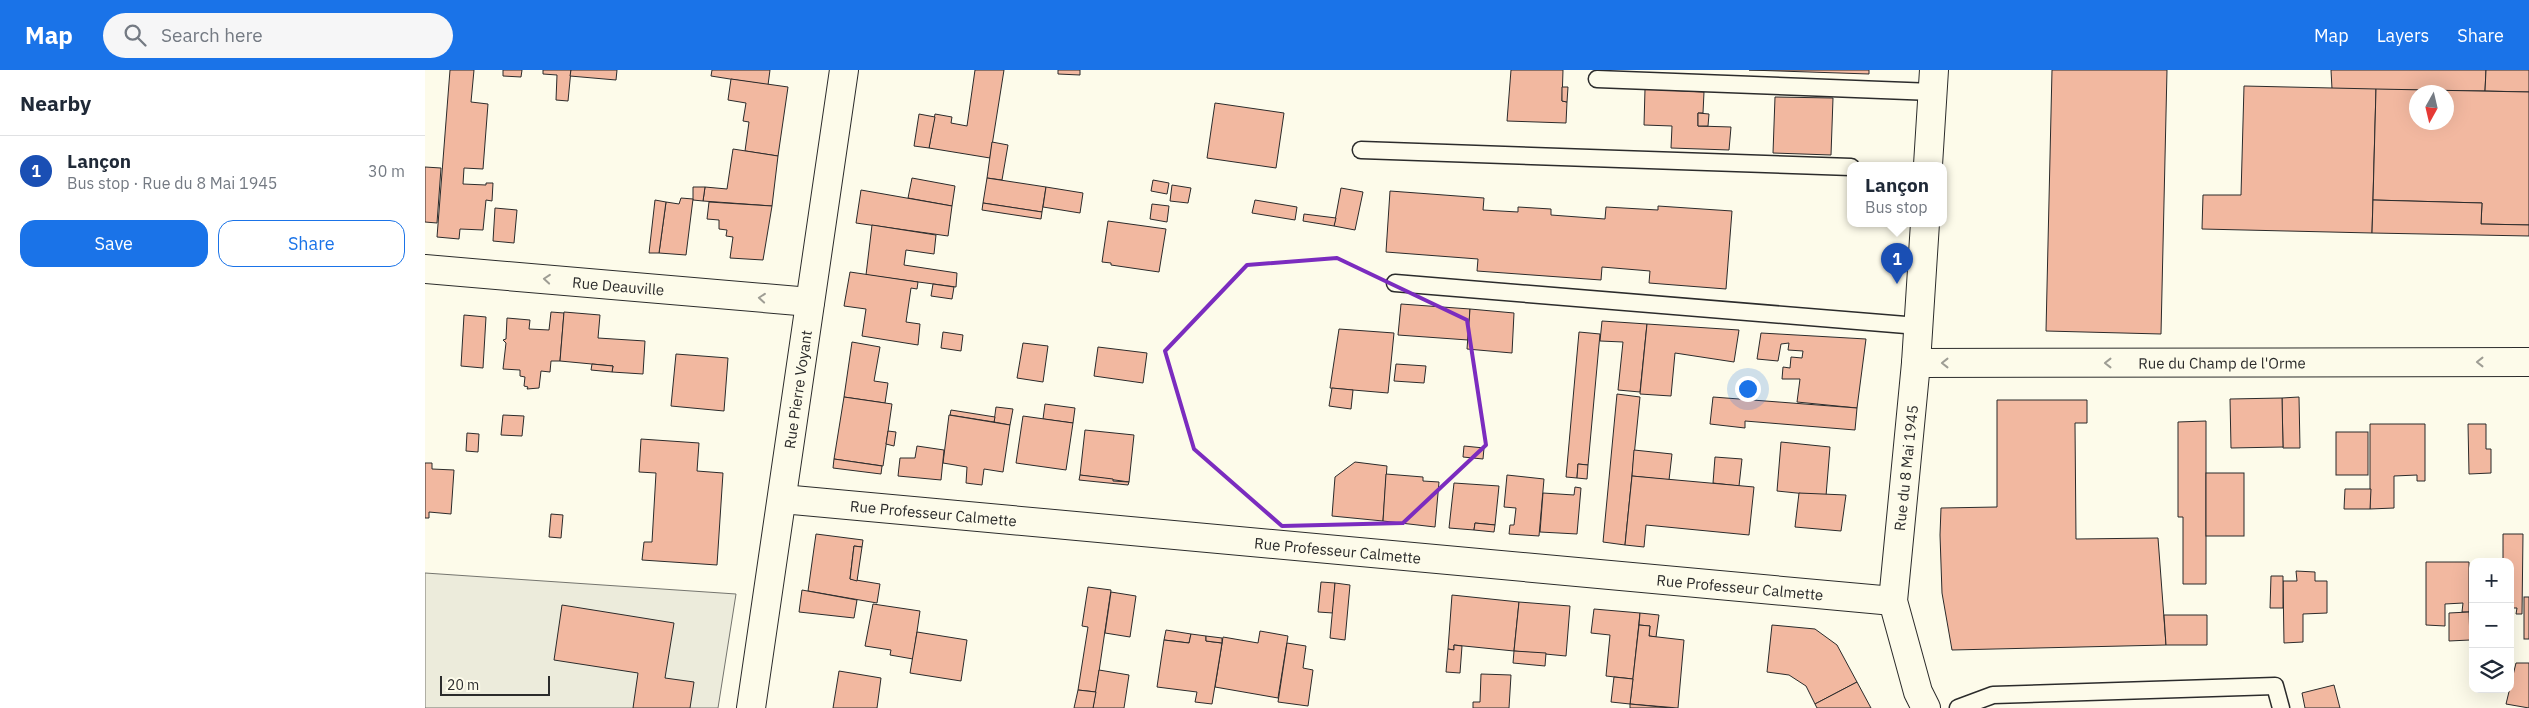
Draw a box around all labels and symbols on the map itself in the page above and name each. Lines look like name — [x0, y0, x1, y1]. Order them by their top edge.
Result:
north arrow — [2409, 85, 2454, 130]
pin: 1 — [1881, 243, 1913, 284]
street label: Rue Deauville — [571, 272, 665, 299]
one-way arrow — [543, 274, 551, 285]
one-way arrow — [757, 293, 765, 304]
street label: Rue Pierre Voyant — [779, 329, 815, 450]
street label: Rue du Champ de l'Orme — [2138, 353, 2306, 372]
one-way arrow — [2476, 357, 2484, 367]
one-way arrow — [1941, 358, 1949, 368]
one-way arrow — [2104, 358, 2112, 368]
your location — [1735, 376, 1761, 402]
street label: Rue du 8 Mai 1945 — [1890, 404, 1922, 532]
street label: Rue Professeur Calmette — [849, 496, 1018, 530]
street label: Rue Professeur Calmette — [1253, 533, 1422, 567]
street label: Rue Professeur Calmette — [1656, 570, 1824, 604]
scale bar — [440, 673, 550, 696]

